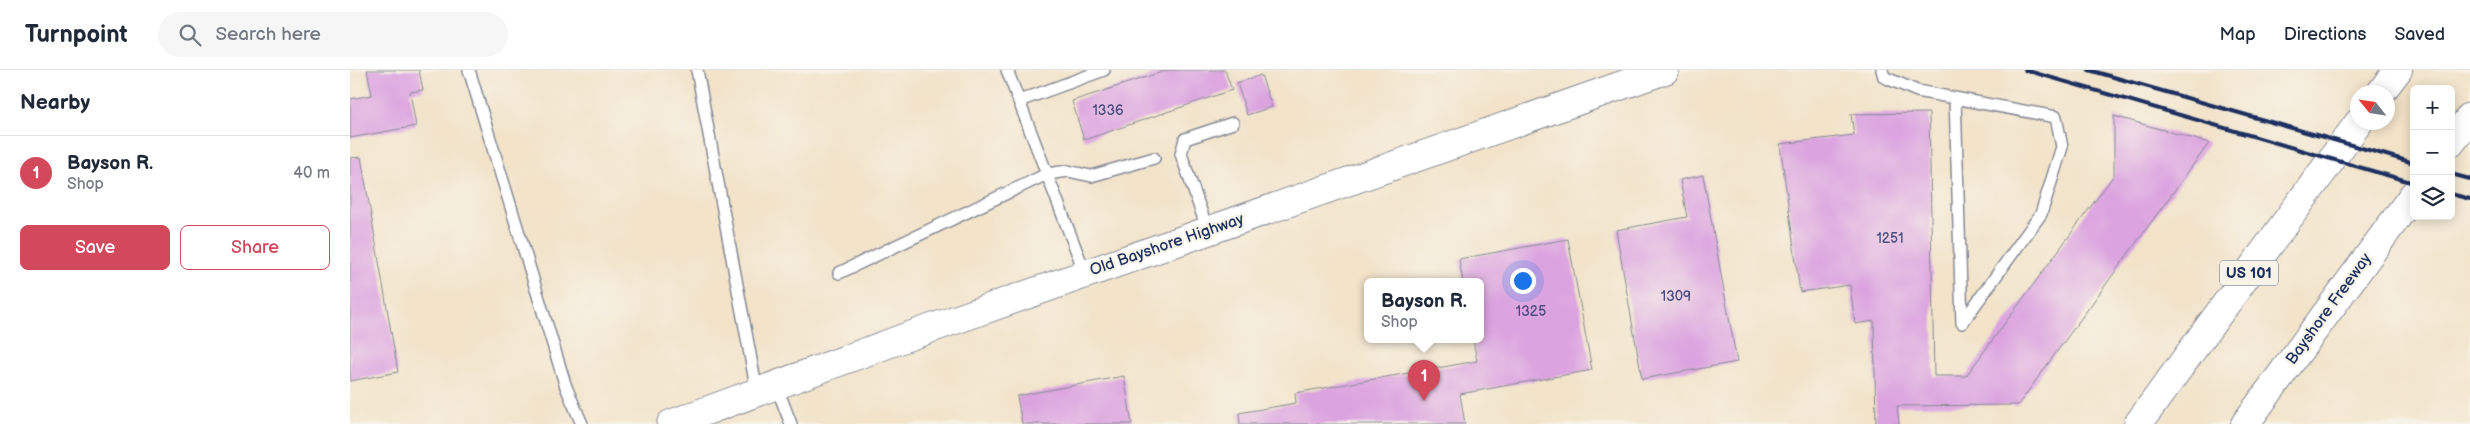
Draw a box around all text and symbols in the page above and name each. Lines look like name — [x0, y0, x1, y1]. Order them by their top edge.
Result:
search box — [158, 12, 508, 57]
text: Turnpoint — [25, 20, 128, 49]
icon: search — [176, 21, 204, 49]
text: Search here — [216, 23, 321, 46]
text: Map — [2220, 24, 2256, 45]
text: Directions — [2284, 24, 2366, 45]
text: Saved — [2394, 24, 2445, 45]
north arrow — [2350, 85, 2395, 130]
map controls — [2410, 85, 2455, 220]
button: + — [2410, 85, 2455, 130]
text: Nearby — [20, 90, 90, 115]
house number: 1336 — [1092, 102, 1124, 119]
button: − — [2410, 130, 2455, 175]
text: Bayson R. — [67, 152, 153, 175]
text: 1 — [33, 164, 39, 183]
text: 40 m — [293, 164, 330, 183]
text: Shop — [67, 175, 104, 194]
button: layers — [2410, 175, 2455, 220]
street label: Old Bayshore Highway — [1087, 209, 1247, 280]
button: Save — [20, 225, 170, 270]
button: Share — [180, 225, 330, 270]
house number: 1251 — [1876, 230, 1904, 247]
street label: Bayshore Freeway — [2282, 249, 2376, 368]
road number: US 101 — [2220, 260, 2278, 286]
your location — [1510, 268, 1536, 294]
popup — [1364, 278, 1484, 343]
house number: 1309 — [1661, 288, 1691, 305]
text: Bayson R. — [1381, 290, 1467, 313]
house number: 1325 — [1516, 303, 1546, 320]
text: Shop — [1381, 313, 1418, 332]
pin: 1 — [1408, 360, 1440, 401]

